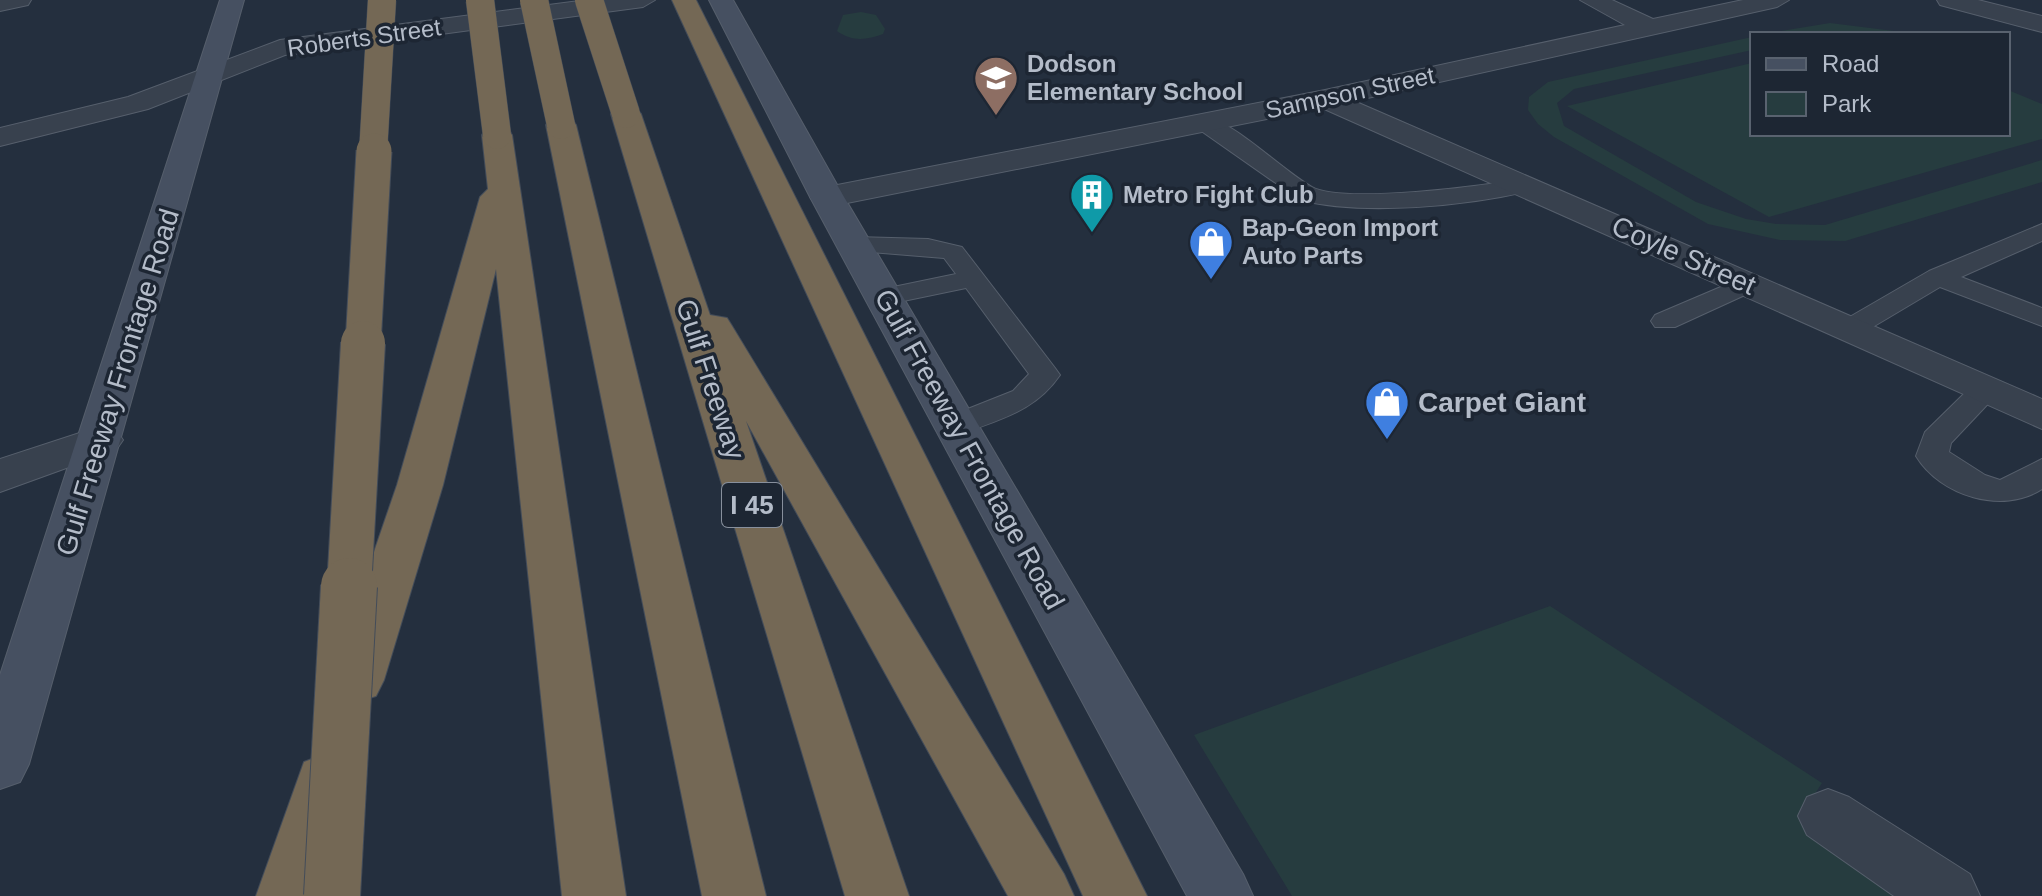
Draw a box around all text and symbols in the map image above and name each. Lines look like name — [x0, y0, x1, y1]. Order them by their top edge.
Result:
street label: Roberts Street — [285, 13, 443, 62]
legend — [1750, 32, 2010, 136]
place label: Dodson Elementary School — [1027, 50, 1243, 105]
text: Road — [1822, 50, 1879, 77]
school or university icon: Dodson Elementary School — [972, 54, 1020, 117]
street label: Sampson Street — [1263, 61, 1437, 124]
text: Park — [1822, 90, 1872, 117]
building icon: Metro Fight Club — [1068, 171, 1116, 234]
place label: Metro Fight Club — [1123, 181, 1314, 208]
street label: Gulf Freeway Frontage Road — [50, 205, 185, 559]
street label: Coyle Street — [1607, 210, 1761, 301]
place label: Bap-Geon Import Auto Parts — [1242, 214, 1438, 269]
shop icon: Bap-Geon Import Auto Parts — [1187, 218, 1235, 281]
street label: Gulf Freeway Frontage Road — [868, 284, 1071, 615]
street label: Gulf Freeway — [670, 295, 751, 463]
shop icon: Carpet Giant — [1363, 378, 1411, 441]
place label: Carpet Giant — [1418, 387, 1586, 418]
road number: I 45 — [722, 483, 782, 527]

